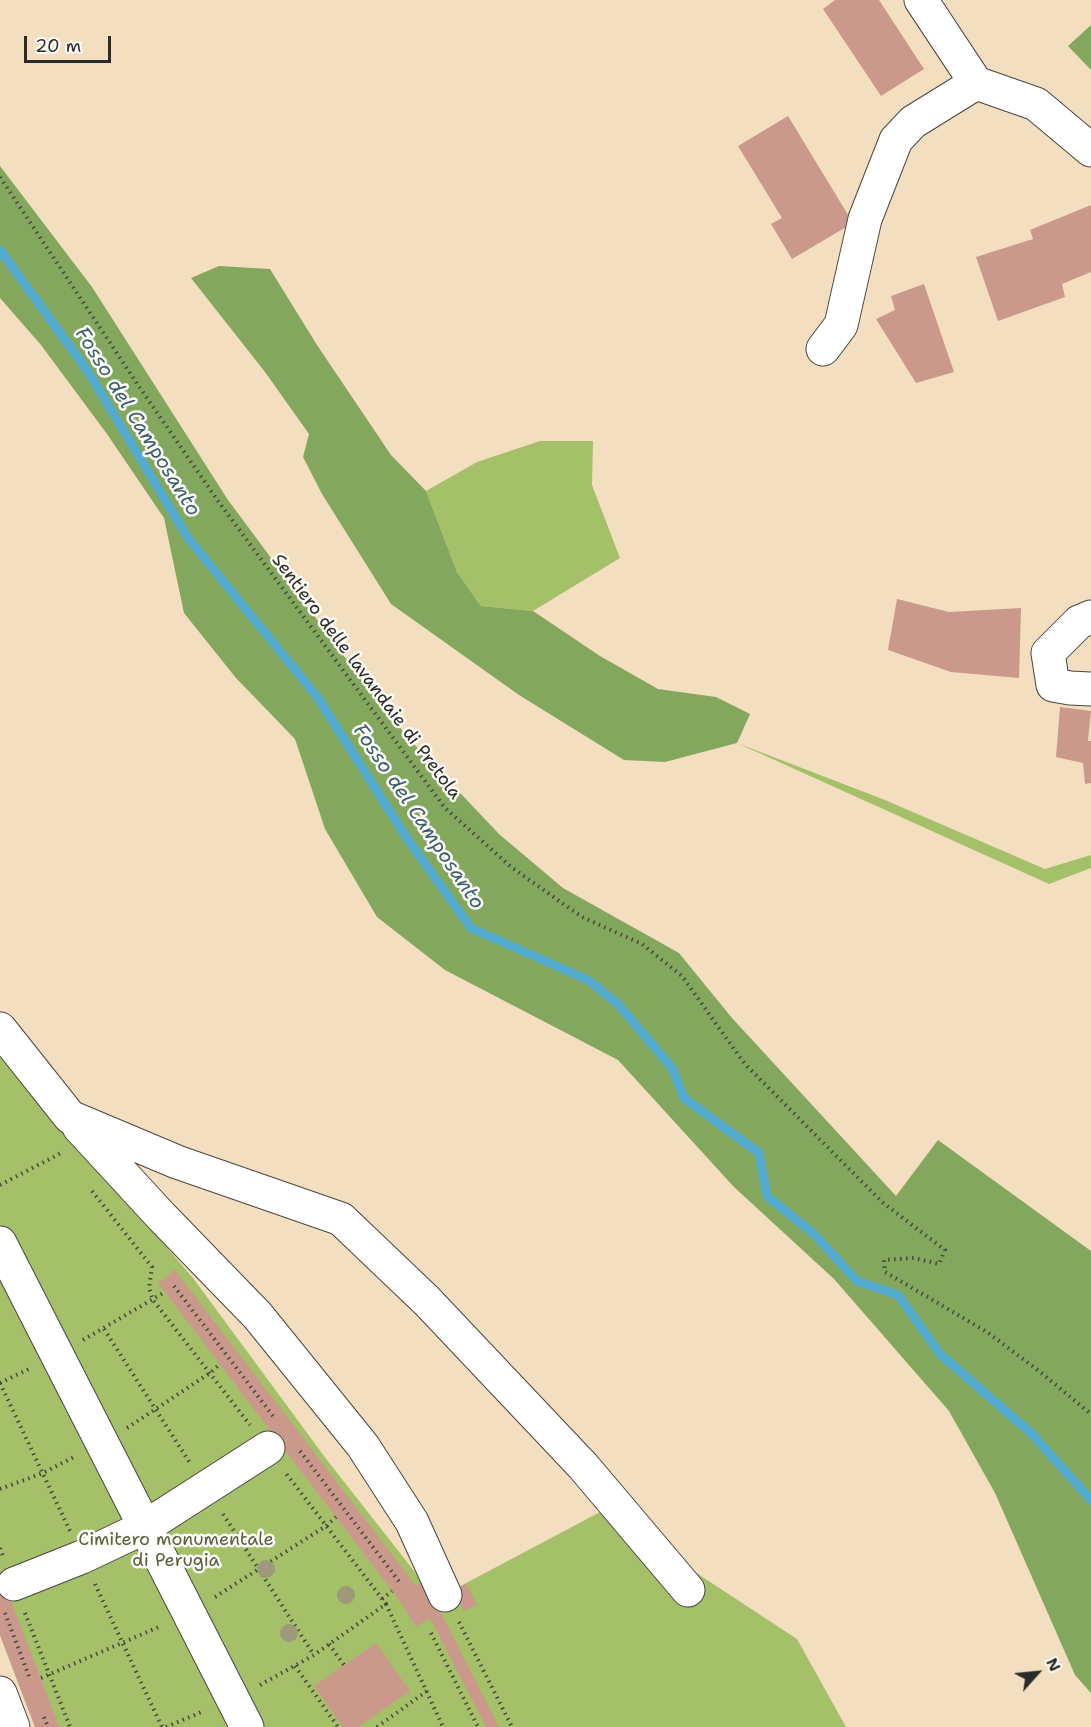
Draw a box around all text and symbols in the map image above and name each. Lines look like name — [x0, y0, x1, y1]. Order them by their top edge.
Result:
scale bar — [27, 24, 114, 62]
text: 20 m — [35, 34, 81, 58]
water label: Fosso del Camposanto — [69, 323, 205, 521]
street label: Sentiero delle lavandaie di Pretola — [267, 550, 465, 804]
water label: Fosso del Camposanto — [347, 720, 489, 914]
park label: Cimitero monumentale di Perugia — [78, 1529, 274, 1572]
north arrow — [1007, 1643, 1067, 1703]
text: N — [1041, 1654, 1066, 1675]

